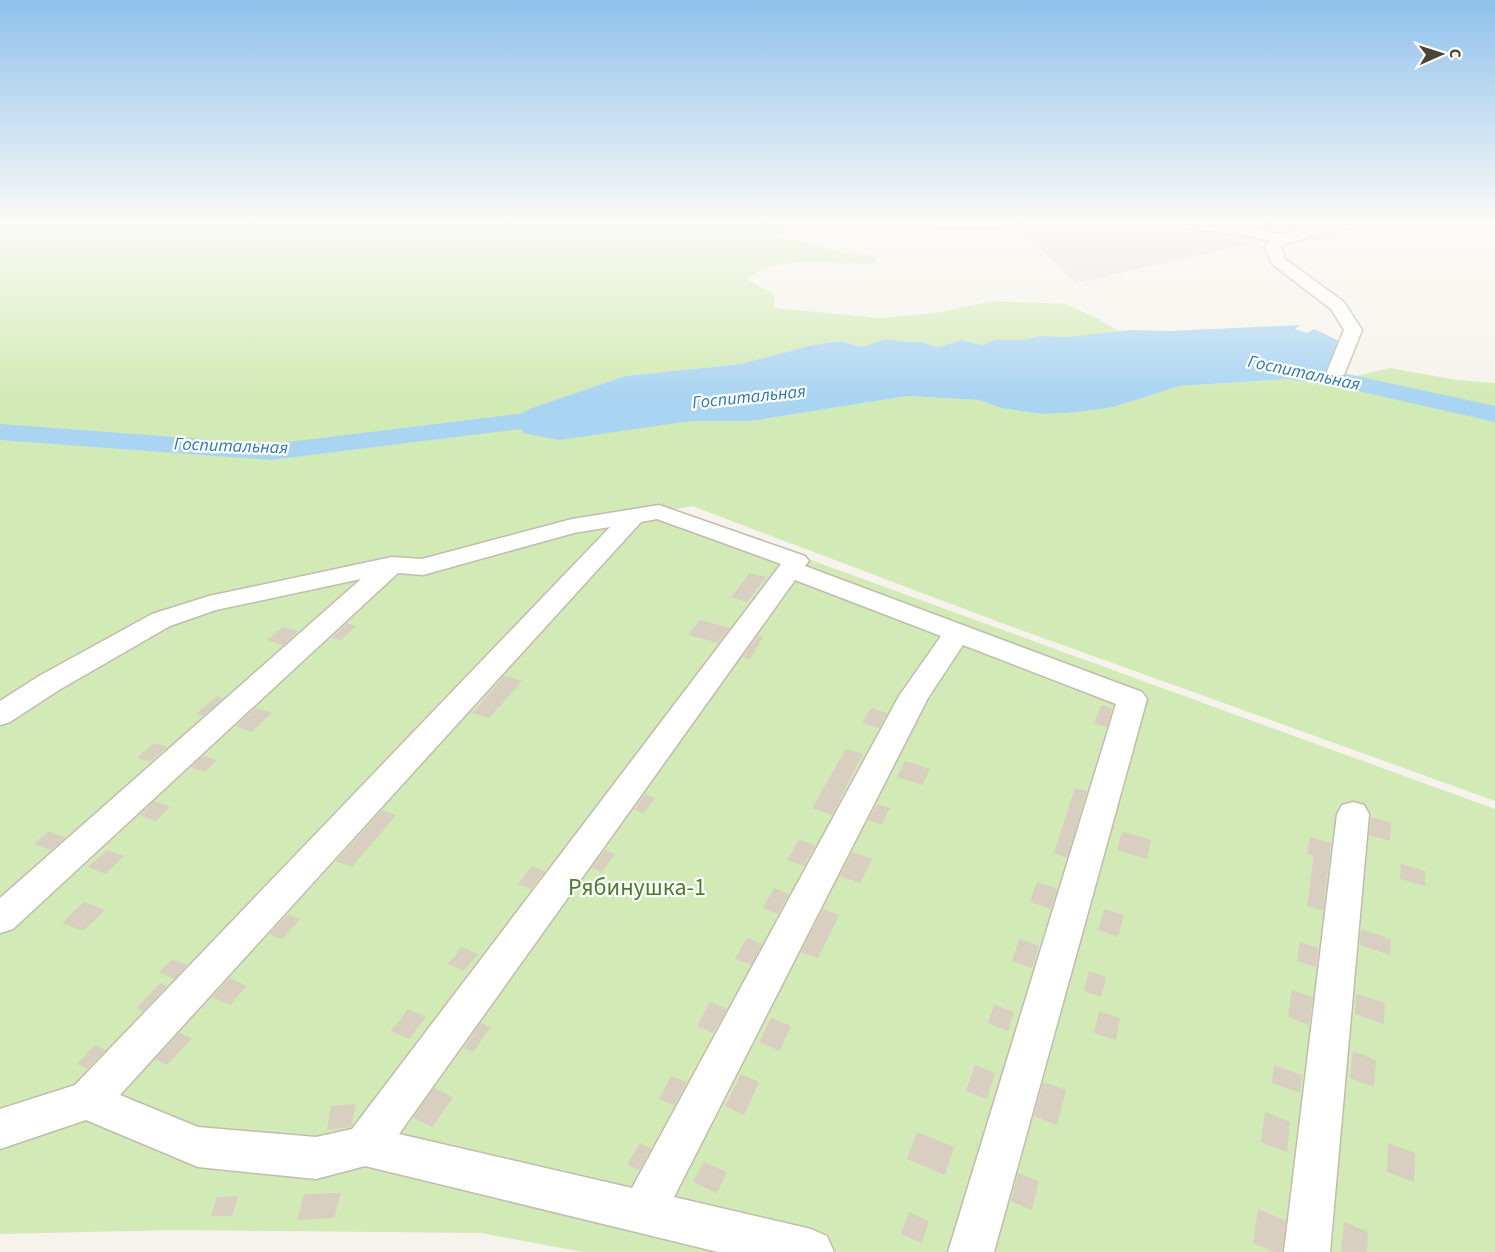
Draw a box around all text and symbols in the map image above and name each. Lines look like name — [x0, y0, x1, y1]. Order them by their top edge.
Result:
north arrow — [1411, 24, 1471, 84]
text: С — [1444, 48, 1466, 58]
water label: Госпитальная — [1246, 349, 1363, 397]
water label: Госпитальная — [691, 379, 807, 415]
water label: Госпитальная — [174, 432, 289, 460]
park label: Рябинушка-1 — [568, 870, 706, 905]

